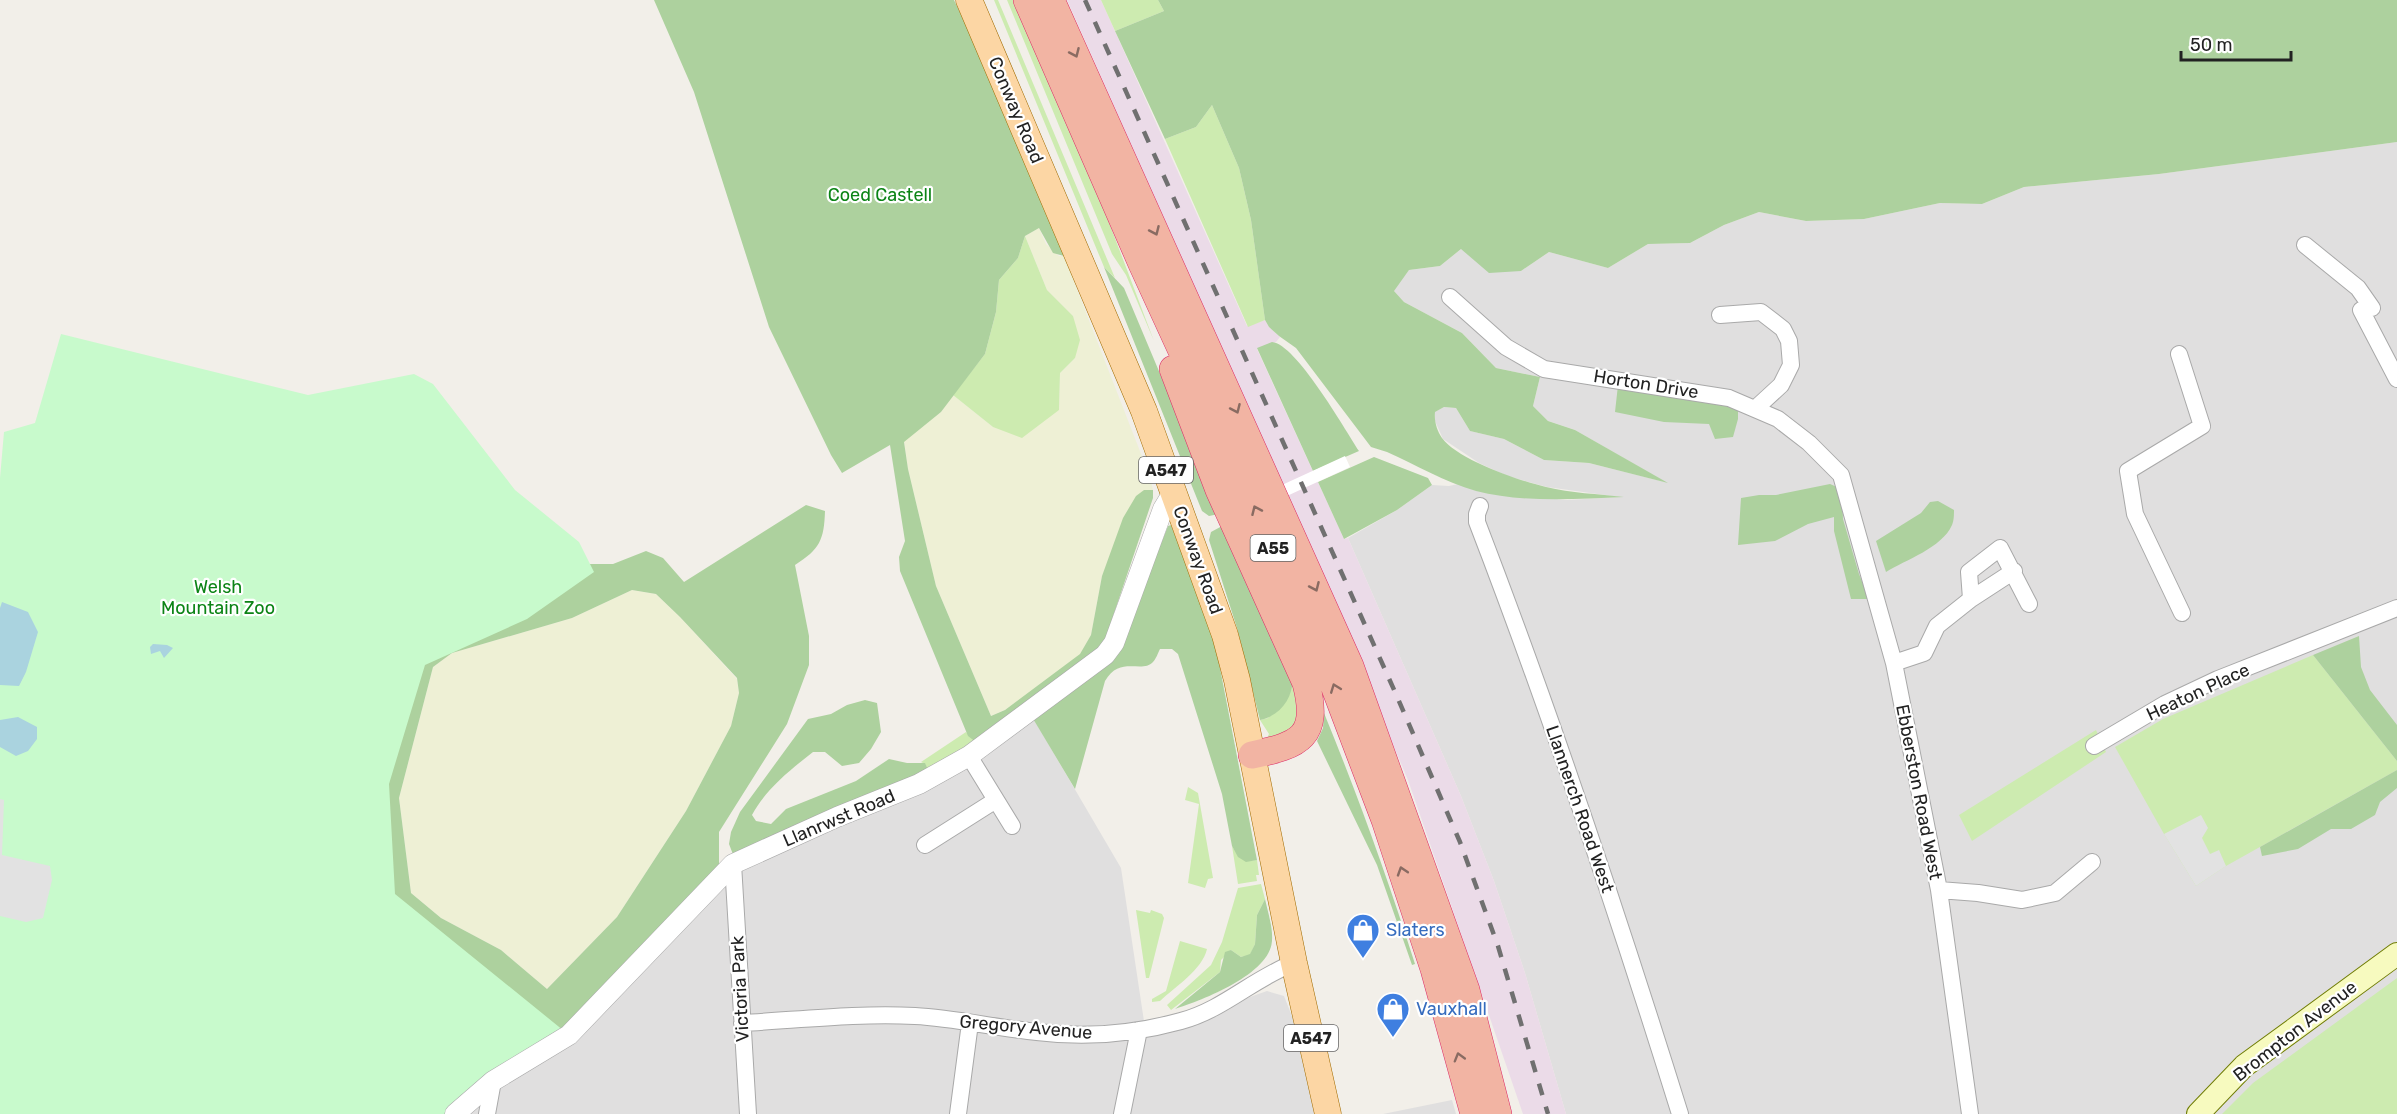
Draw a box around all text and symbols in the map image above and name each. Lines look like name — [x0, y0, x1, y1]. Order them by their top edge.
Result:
scale bar — [2181, 24, 2290, 62]
text: 50 m — [2190, 34, 2233, 56]
one-way arrow — [1068, 47, 1080, 58]
street label: Conway Road — [984, 53, 1048, 167]
park label: Coed Castell — [828, 184, 932, 206]
one-way arrow — [1148, 225, 1160, 236]
street label: Horton Drive — [1592, 365, 1700, 403]
one-way arrow — [1228, 402, 1240, 413]
road number: A547 — [1139, 457, 1193, 483]
street label: Conway Road — [1168, 503, 1228, 617]
one-way arrow — [1251, 505, 1263, 516]
road number: A55 — [1250, 535, 1296, 561]
park label: Welsh Mountain Zoo — [161, 576, 275, 619]
one-way arrow — [1308, 580, 1320, 591]
street label: Heaton Place — [2143, 658, 2253, 726]
one-way arrow — [1329, 683, 1342, 694]
street label: Ebberston Road West — [1891, 702, 1947, 882]
street label: Llannerch Road West — [1541, 722, 1619, 896]
street label: Llanrwst Road — [780, 784, 898, 852]
one-way arrow — [1396, 866, 1409, 877]
shop icon: Slaters — [1345, 912, 1381, 959]
place label: Slaters — [1386, 919, 1445, 941]
street label: Victoria Park — [726, 935, 754, 1043]
street label: Brompton Avenue — [2229, 976, 2361, 1086]
shop icon: Vauxhall — [1375, 991, 1411, 1038]
place label: Vauxhall — [1416, 998, 1487, 1020]
street label: Gregory Avenue — [959, 1010, 1093, 1044]
road number: A547 — [1284, 1025, 1338, 1051]
one-way arrow — [1454, 1053, 1466, 1063]

